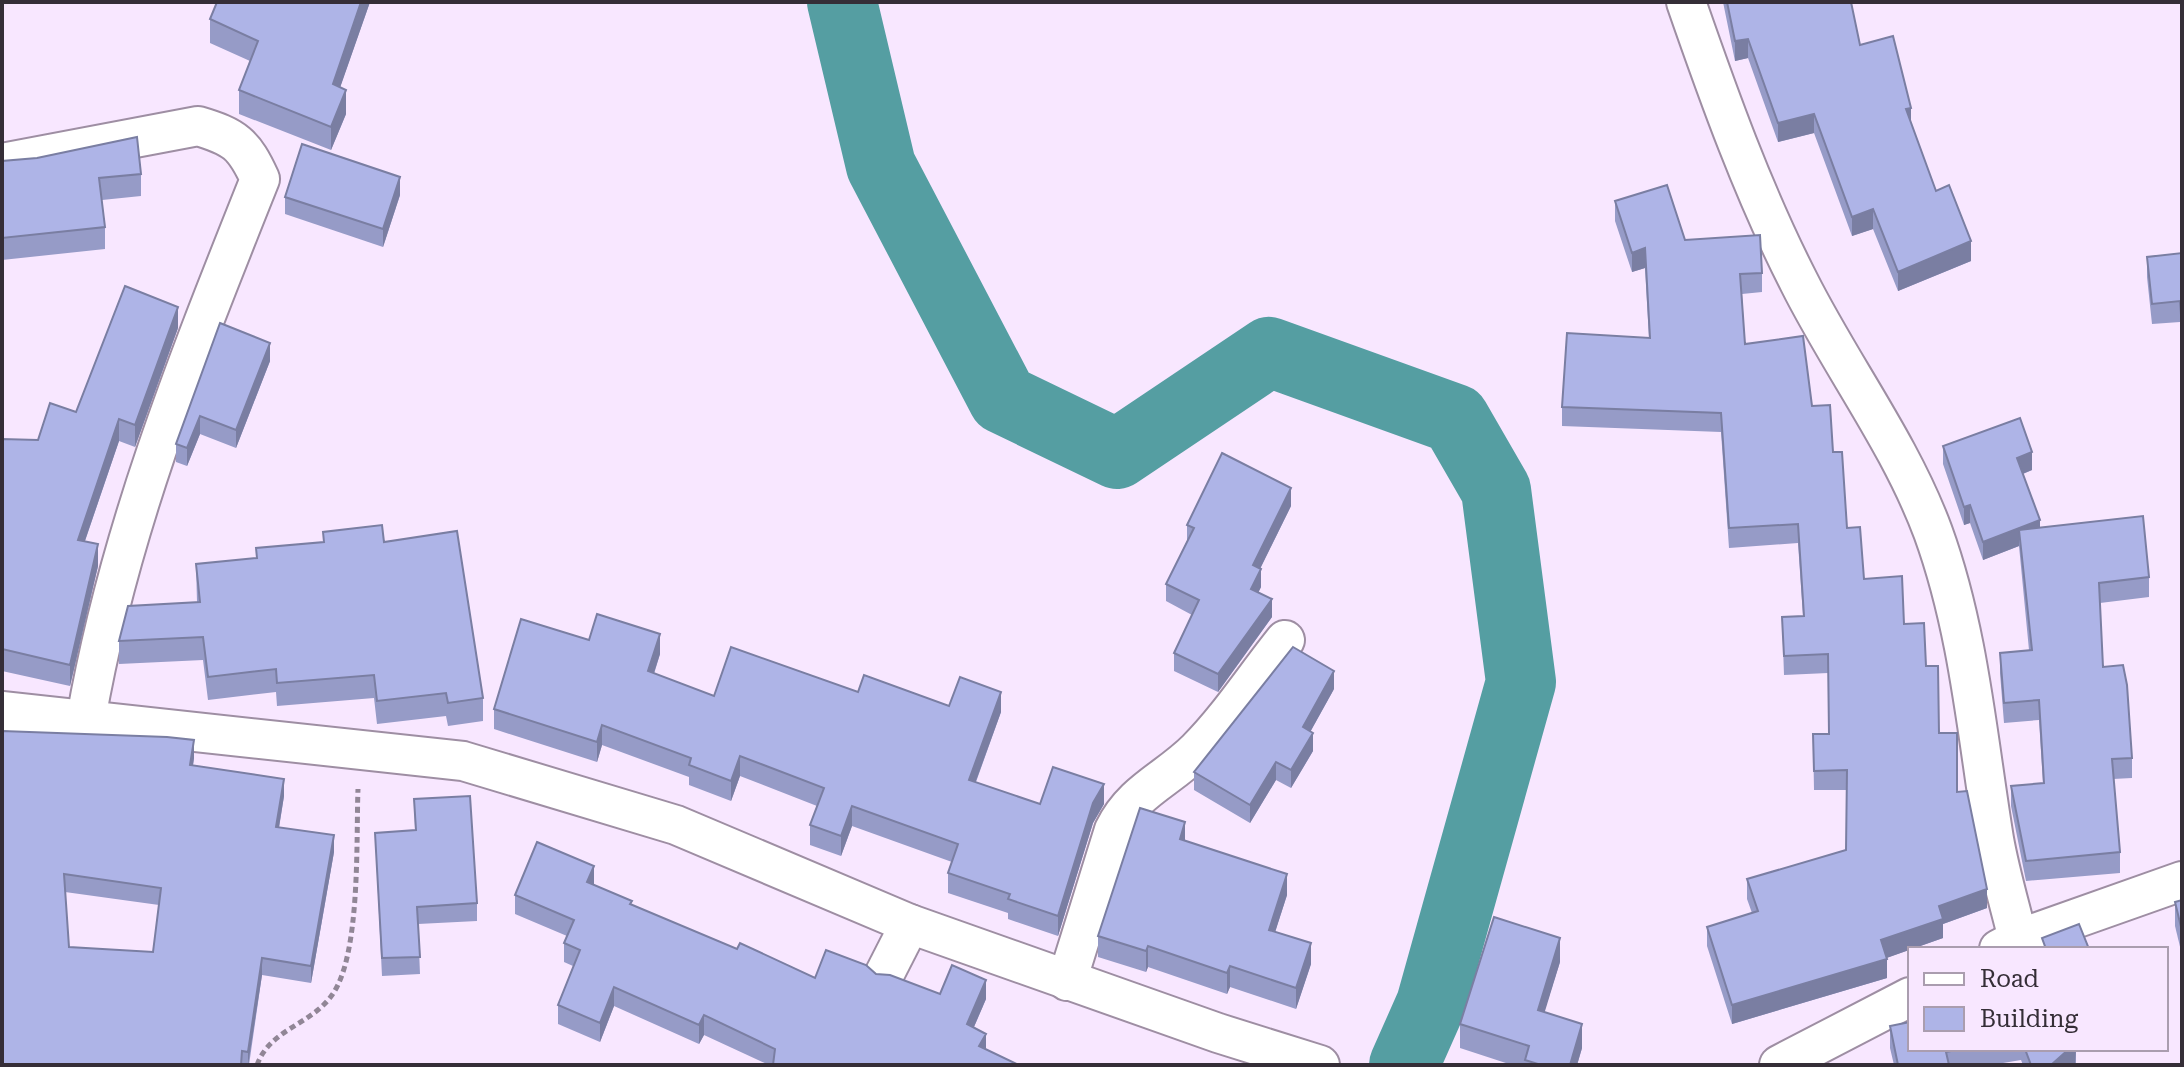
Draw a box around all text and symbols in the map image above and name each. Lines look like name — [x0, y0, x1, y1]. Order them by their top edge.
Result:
legend — [1908, 947, 2168, 1051]
text: Road — [1980, 965, 2039, 993]
text: Building — [1980, 1005, 2078, 1033]

